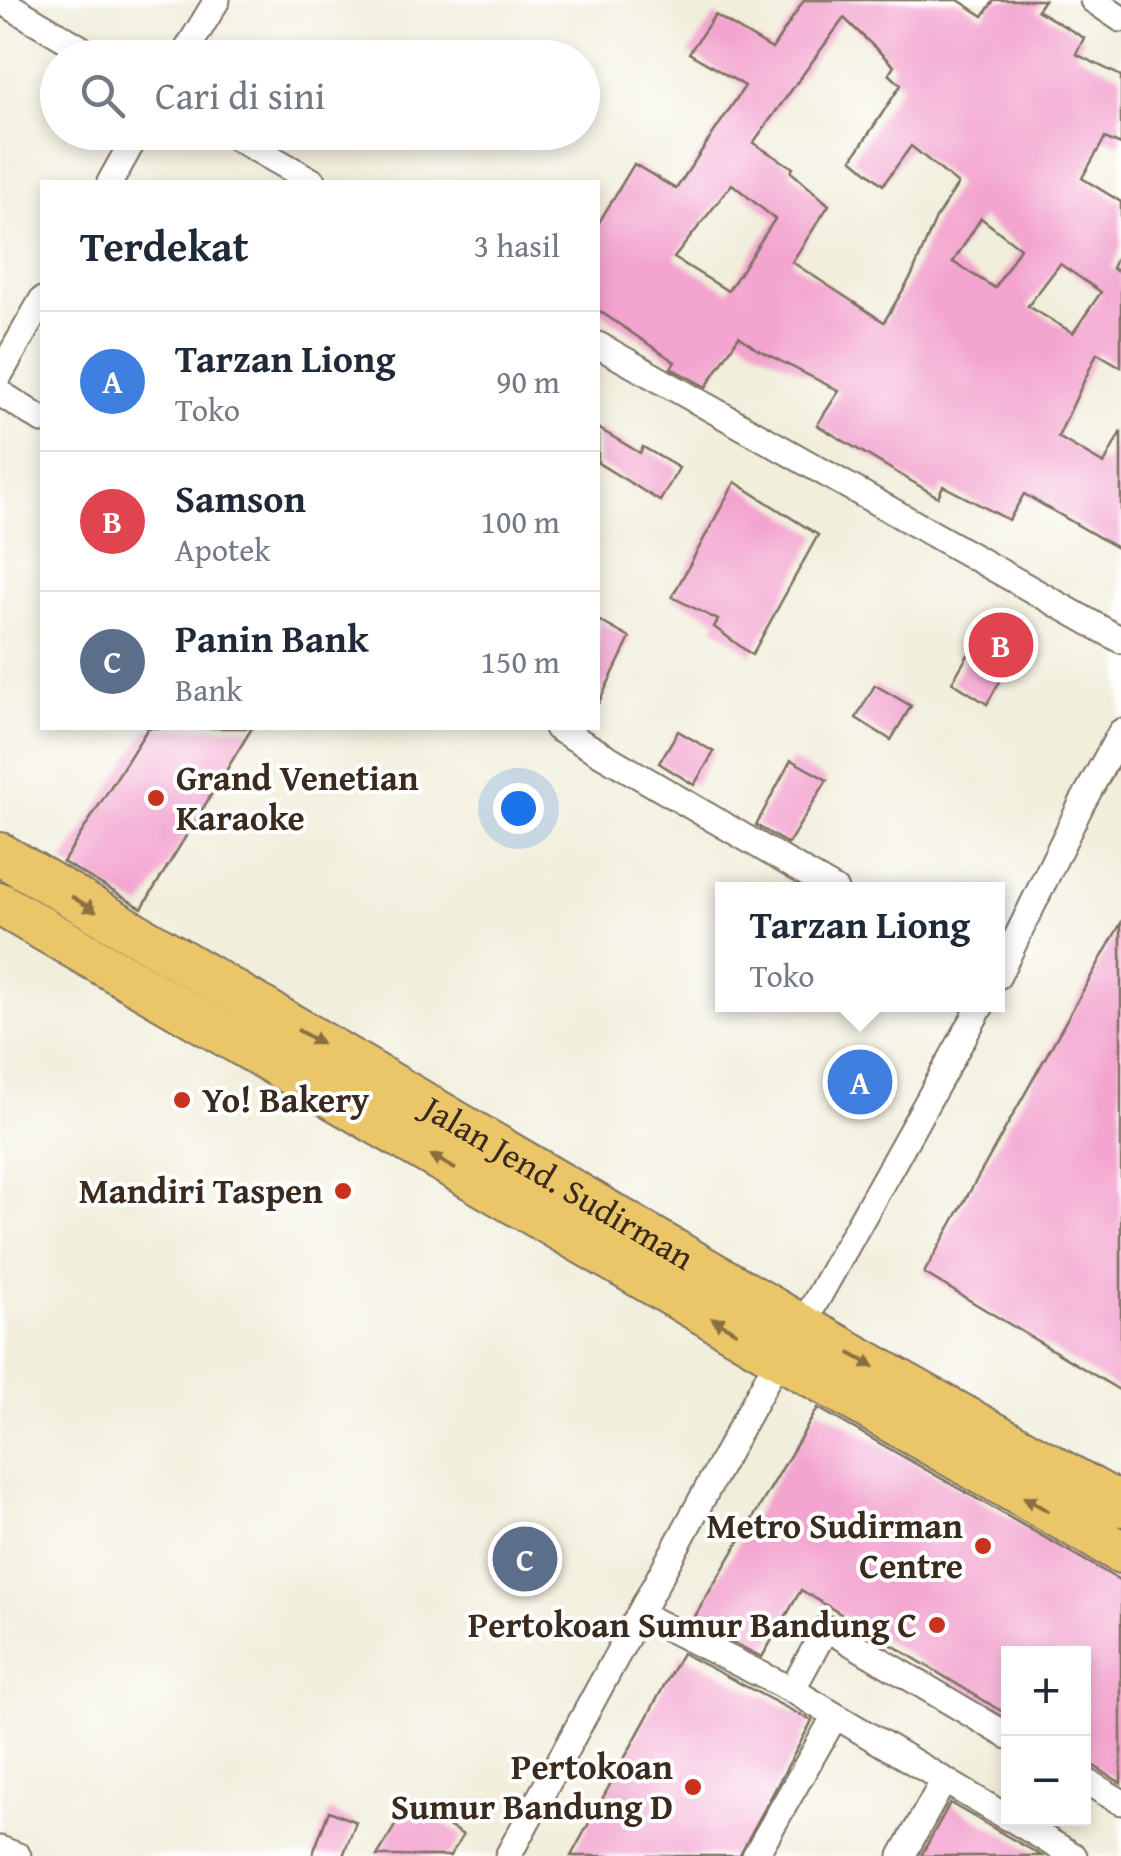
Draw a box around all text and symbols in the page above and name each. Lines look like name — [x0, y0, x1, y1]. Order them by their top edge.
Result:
search box — [40, 40, 600, 150]
text: Cari di sini — [155, 67, 325, 123]
icon: search — [75, 68, 130, 123]
text: Terdekat — [80, 215, 249, 276]
text: 3 hasil — [474, 222, 560, 269]
text: Tarzan Liong — [175, 330, 396, 386]
text: A — [102, 358, 123, 405]
text: 90 m — [496, 358, 560, 405]
text: Toko — [175, 386, 240, 433]
text: Samson — [175, 470, 306, 526]
text: B — [103, 498, 122, 545]
text: 100 m — [481, 498, 560, 545]
text: Apotek — [175, 526, 271, 573]
pin: B — [968, 608, 1034, 682]
text: Panin Bank — [175, 610, 369, 666]
text: C — [103, 638, 122, 685]
text: 150 m — [481, 638, 560, 685]
text: Bank — [175, 666, 242, 713]
place label: Grand Venetian Karaoke — [176, 752, 419, 843]
your location — [493, 783, 544, 834]
marker: Grand Venetian Karaoke — [145, 787, 167, 809]
popup — [715, 882, 1005, 1012]
one-way arrow — [70, 895, 98, 912]
text: Tarzan Liong — [750, 896, 970, 952]
text: Toko — [750, 952, 815, 999]
one-way arrow — [296, 1028, 324, 1045]
pin: A — [828, 1044, 892, 1120]
place label: Yo! Bakery — [202, 1074, 369, 1125]
street label: Jalan Jend. Sudirman — [410, 1080, 704, 1282]
marker: Yo! Bakery — [171, 1089, 193, 1111]
one-way arrow — [429, 1153, 457, 1171]
place label: Mandiri Taspen — [79, 1165, 323, 1216]
marker: Mandiri Taspen — [332, 1180, 354, 1202]
one-way arrow — [710, 1317, 738, 1334]
one-way arrow — [848, 1352, 877, 1369]
one-way arrow — [1022, 1495, 1050, 1513]
place label: Metro Sudirman Centre — [706, 1500, 963, 1591]
pin: C — [492, 1522, 558, 1596]
marker: Metro Sudirman Centre — [972, 1535, 994, 1557]
place label: Pertokoan Sumur Bandung C — [468, 1599, 917, 1650]
marker: Pertokoan Sumur Bandung C — [926, 1614, 948, 1636]
map controls — [1001, 1646, 1091, 1826]
button: + — [1001, 1646, 1091, 1736]
button: − — [1001, 1736, 1091, 1826]
place label: Pertokoan Sumur Bandung D — [391, 1741, 673, 1832]
marker: Pertokoan Sumur Bandung D — [682, 1776, 704, 1798]

